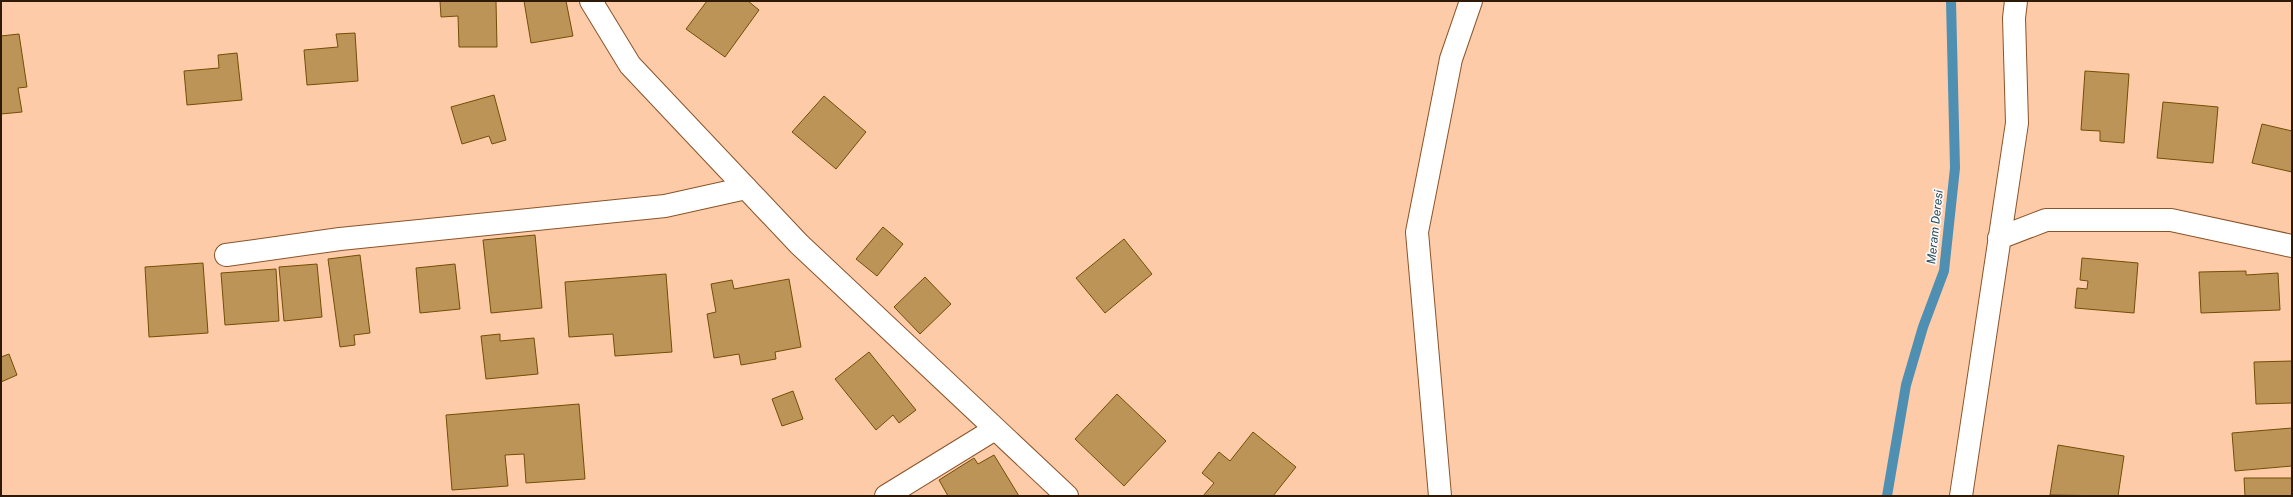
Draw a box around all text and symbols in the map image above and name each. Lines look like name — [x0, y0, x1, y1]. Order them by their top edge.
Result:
water label: Meram Deresi — [1924, 189, 1946, 265]

